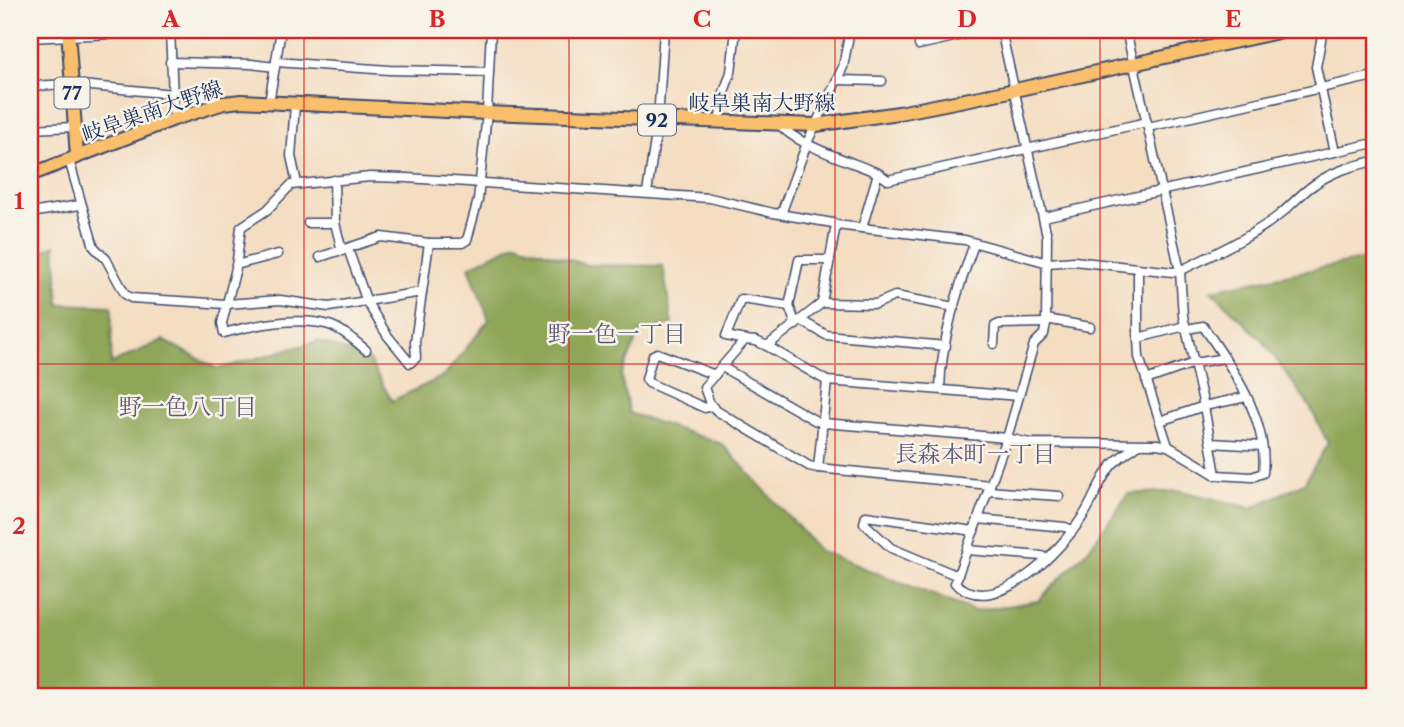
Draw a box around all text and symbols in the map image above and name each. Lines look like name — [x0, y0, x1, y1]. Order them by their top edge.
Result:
text: A — [161, 5, 181, 33]
text: B — [428, 5, 446, 33]
text: C — [693, 5, 711, 33]
text: D — [957, 5, 977, 33]
text: E — [1225, 5, 1241, 33]
street label: 岐阜巣南大野線 — [78, 75, 226, 147]
road number: 77 — [55, 78, 90, 108]
street label: 岐阜巣南大野線 — [689, 90, 836, 115]
road number: 92 — [638, 104, 676, 136]
text: 1 — [14, 187, 25, 215]
district label: 野一色一丁目 — [548, 320, 686, 348]
district label: 野一色八丁目 — [119, 393, 257, 421]
district label: 長森本町一丁目 — [895, 440, 1056, 468]
text: 2 — [12, 512, 26, 540]

